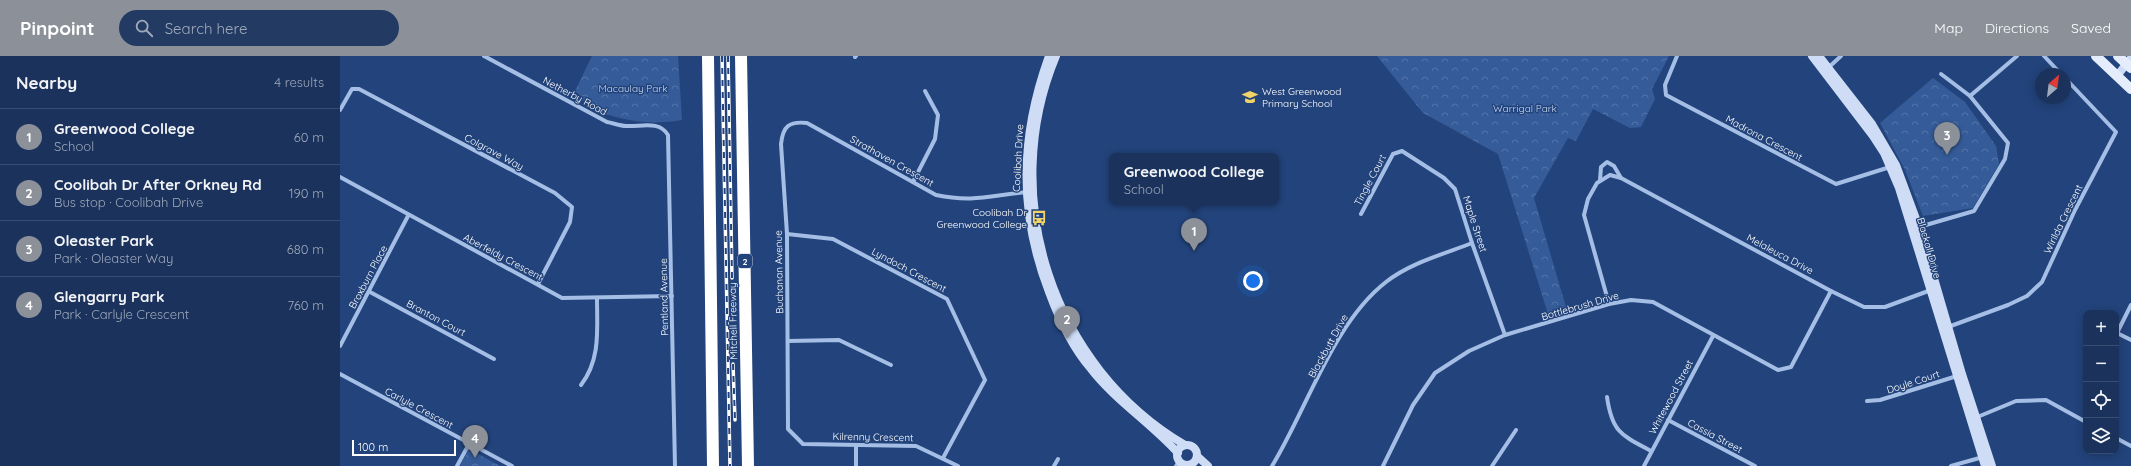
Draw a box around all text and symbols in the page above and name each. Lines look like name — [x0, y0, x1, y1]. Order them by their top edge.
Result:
search box — [119, 10, 399, 46]
text: Pinpoint — [20, 16, 95, 40]
icon: search — [133, 17, 155, 39]
text: Search here — [165, 19, 247, 38]
text: Map — [1934, 19, 1963, 37]
text: Directions — [1985, 19, 2049, 37]
text: Saved — [2071, 19, 2111, 37]
north arrow — [2035, 68, 2071, 104]
text: Nearby — [16, 72, 77, 93]
text: 4 results — [274, 74, 324, 90]
street label: Netherby Road — [541, 74, 609, 118]
park label: Macaulay Park — [598, 82, 668, 95]
place label: West Greenwood Primary School — [1262, 85, 1341, 110]
school or university icon: West Greenwood Primary School — [1241, 88, 1259, 106]
park label: Warrigal Park — [1493, 102, 1557, 115]
street label: Madrona Crescent — [1723, 112, 1805, 164]
text: Greenwood College — [54, 119, 195, 138]
pin: 3 — [1934, 122, 1960, 155]
street label: Coolibah Drive — [1010, 124, 1026, 192]
text: 1 — [26, 129, 32, 145]
text: 60 m — [294, 129, 324, 145]
street label: Colgrave Way — [462, 131, 526, 173]
street label: Strathaven Crescent — [848, 133, 937, 190]
text: School — [54, 138, 94, 154]
street label: Tingle Court — [1351, 152, 1389, 208]
popup — [1109, 153, 1279, 205]
text: Greenwood College — [1124, 162, 1264, 181]
text: Coolibah Dr After Orkney Rd — [54, 175, 262, 194]
text: School — [1124, 181, 1164, 197]
street label: Wirilda Crescent — [2041, 182, 2086, 256]
text: 2 — [25, 185, 33, 201]
text: 190 m — [289, 185, 324, 201]
text: Bus stop · Coolibah Drive — [54, 194, 203, 210]
street label: Maple Street — [1460, 194, 1490, 254]
place label: Coolibah Dr Greenwood College — [937, 206, 1027, 231]
bus stop icon: Coolibah Dr Greenwood College — [1030, 209, 1048, 227]
street label: Blackall Drive — [1914, 216, 1944, 280]
pin: 1 — [1181, 218, 1207, 251]
street label: Buchanan Avenue — [772, 230, 786, 314]
text: Oleaster Park — [54, 231, 154, 250]
street label: Aberfeldy Crescent — [461, 231, 545, 284]
street label: Melaleuca Drive — [1744, 231, 1816, 277]
text: 3 — [26, 241, 32, 257]
text: 680 m — [287, 241, 324, 257]
street label: Broxburn Place — [346, 243, 390, 311]
street label: Lyndoch Crescent — [869, 245, 949, 295]
text: Park · Oleaster Way — [54, 250, 173, 266]
road number: 2 — [738, 254, 752, 268]
street label: Pentland Avenue — [657, 258, 671, 336]
your location — [1243, 271, 1263, 291]
street label: Mitchell Freeway — [726, 282, 740, 360]
text: Glengarry Park — [54, 287, 165, 306]
street label: Bottlebrush Drive — [1540, 289, 1621, 323]
text: 4 — [25, 297, 33, 313]
text: 760 m — [288, 297, 324, 313]
street label: Branton Court — [404, 297, 468, 339]
text: Park · Carlyle Crescent — [54, 306, 189, 322]
pin: 2 — [1054, 306, 1080, 339]
map controls — [2083, 310, 2119, 454]
button: + — [2083, 310, 2119, 346]
street label: Blackbutt Drive — [1305, 312, 1351, 380]
button: − — [2083, 346, 2119, 382]
street label: Whitewood Street — [1646, 357, 1696, 436]
street label: Doyle Court — [1885, 367, 1942, 397]
button: locate — [2083, 382, 2119, 418]
street label: Carlyle Crescent — [383, 385, 456, 432]
street label: Cassia Street — [1685, 416, 1745, 456]
button: layers — [2083, 418, 2119, 454]
pin: 4 — [462, 425, 488, 458]
street label: Kilrenny Crescent — [832, 430, 914, 444]
scale bar — [352, 438, 456, 457]
text: 100 m — [358, 440, 388, 454]

